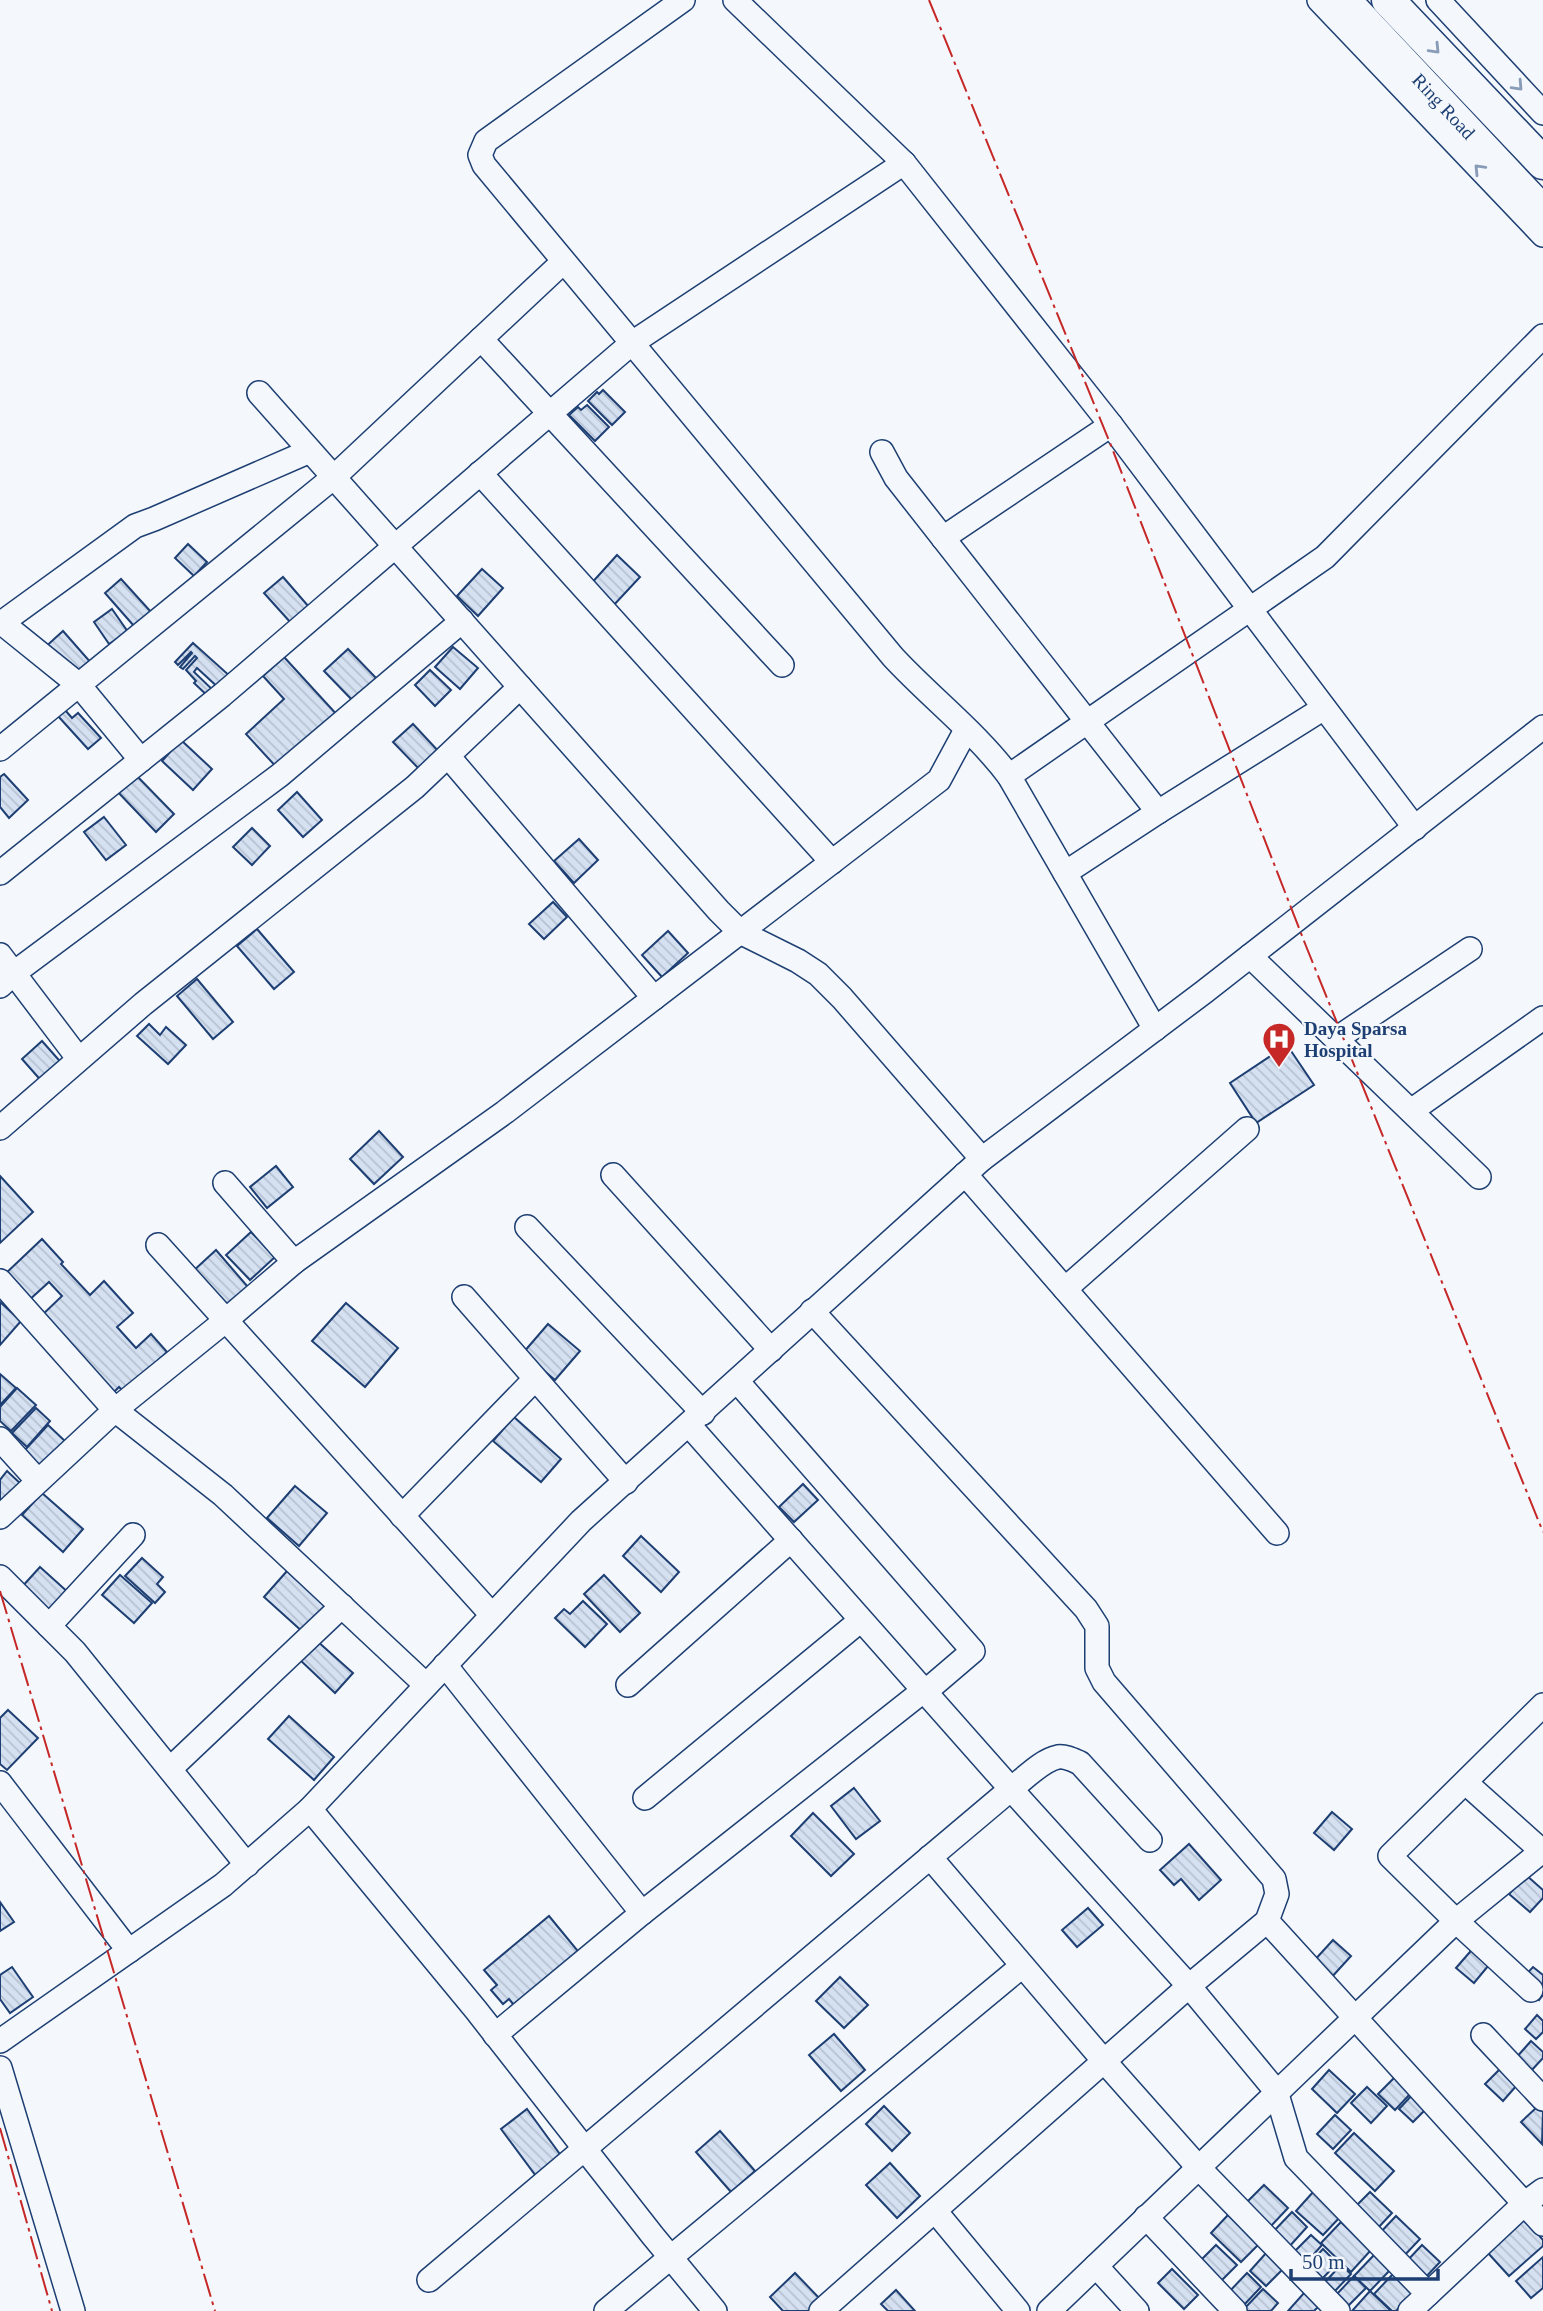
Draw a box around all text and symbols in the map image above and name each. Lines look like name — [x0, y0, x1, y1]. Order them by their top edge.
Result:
one-way arrow — [1427, 41, 1439, 54]
street label: Ring Road — [1408, 69, 1480, 144]
one-way arrow — [1510, 78, 1522, 91]
one-way arrow — [1474, 164, 1487, 177]
place label: Daya Sparsa Hospital — [1304, 1018, 1407, 1061]
hospital icon: Daya Sparsa Hospital — [1260, 1020, 1298, 1069]
scale bar — [1291, 2238, 1438, 2282]
text: 50 m — [1302, 2250, 1345, 2274]

